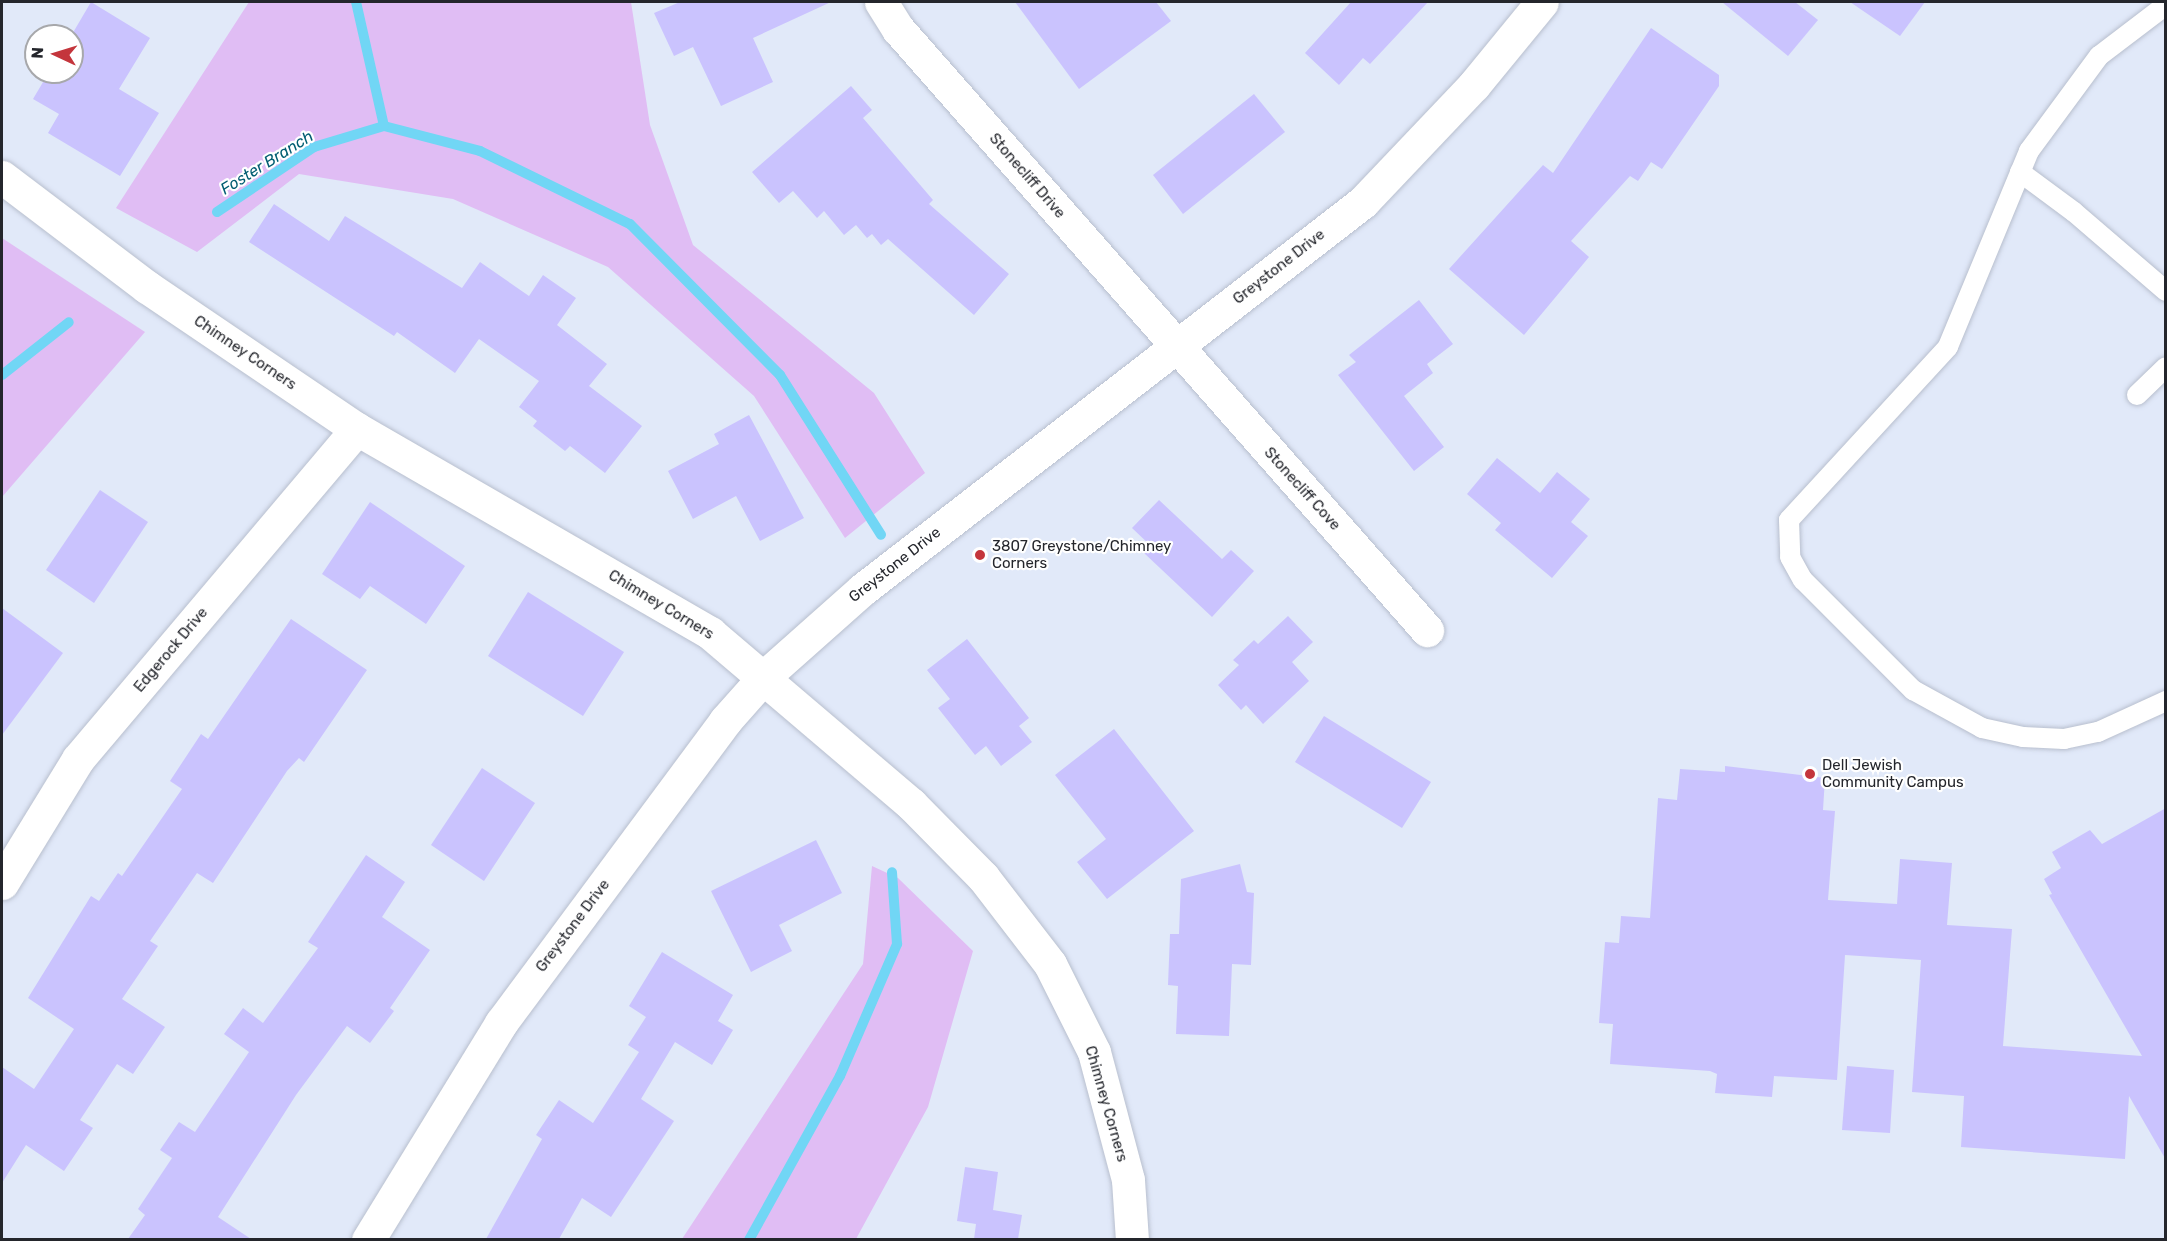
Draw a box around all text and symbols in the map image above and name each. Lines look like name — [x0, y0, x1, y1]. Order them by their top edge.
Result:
north arrow — [24, 24, 84, 84]
text: N — [28, 46, 47, 59]
water label: Foster Branch — [217, 127, 317, 199]
street label: Stonecliff Drive — [985, 130, 1069, 222]
street label: Greystone Drive — [1230, 226, 1328, 308]
street label: Chimney Corners — [190, 312, 300, 394]
street label: Stonecliff Cove — [1260, 444, 1344, 534]
street label: Greystone Drive — [846, 524, 944, 606]
place label: 3807 Greystone/Chimney Corners — [992, 537, 1171, 572]
marker: 3807 Greystone/Chimney Corners — [973, 548, 987, 562]
street label: Chimney Corners — [605, 566, 717, 644]
street label: Edgerock Drive — [130, 604, 212, 696]
place label: Dell Jewish Community Campus — [1822, 756, 1964, 791]
marker: Dell Jewish Community Campus — [1803, 767, 1817, 781]
street label: Greystone Drive — [532, 876, 614, 976]
street label: Chimney Corners — [1081, 1044, 1131, 1164]

